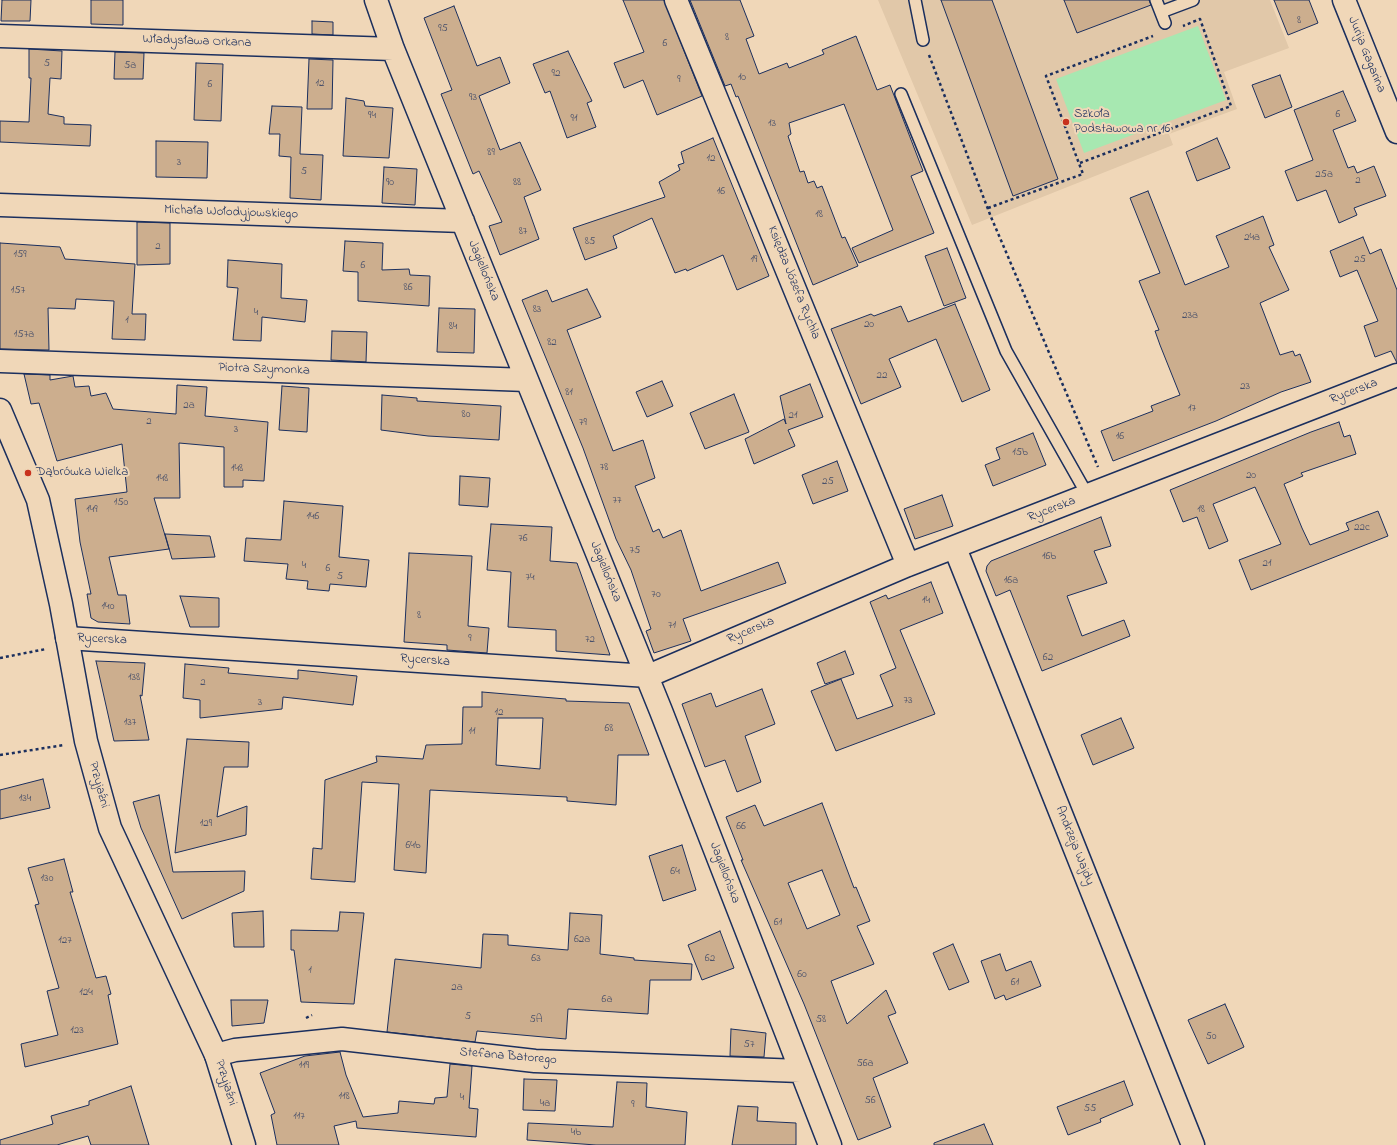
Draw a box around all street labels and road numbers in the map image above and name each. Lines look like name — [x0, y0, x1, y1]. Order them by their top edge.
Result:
street label: Jurija Gagarina — [1344, 15, 1388, 95]
street label: Władysława Orkana — [142, 32, 252, 52]
street label: Michała Wołodyjowskiego — [164, 203, 298, 223]
street label: Księdza Józefa Rychla — [763, 224, 823, 342]
street label: Jagiellońska — [464, 238, 502, 304]
street label: Piotra Szymonka — [218, 361, 310, 379]
street label: Rycerska — [1328, 376, 1380, 408]
street label: Rycerska — [1026, 494, 1078, 526]
street label: Jagiellońska — [586, 539, 624, 605]
street label: Rycerska — [725, 614, 777, 648]
street label: Rycerska — [77, 631, 127, 649]
street label: Rycerska — [400, 651, 450, 671]
street label: Przyjaźni — [84, 760, 112, 810]
street label: Andrzeja Wajdy — [1051, 804, 1097, 888]
street label: Jagiellońska — [705, 840, 743, 906]
street label: Stefana Batorego — [459, 1045, 557, 1069]
street label: Przyjaźni — [211, 1058, 239, 1108]

